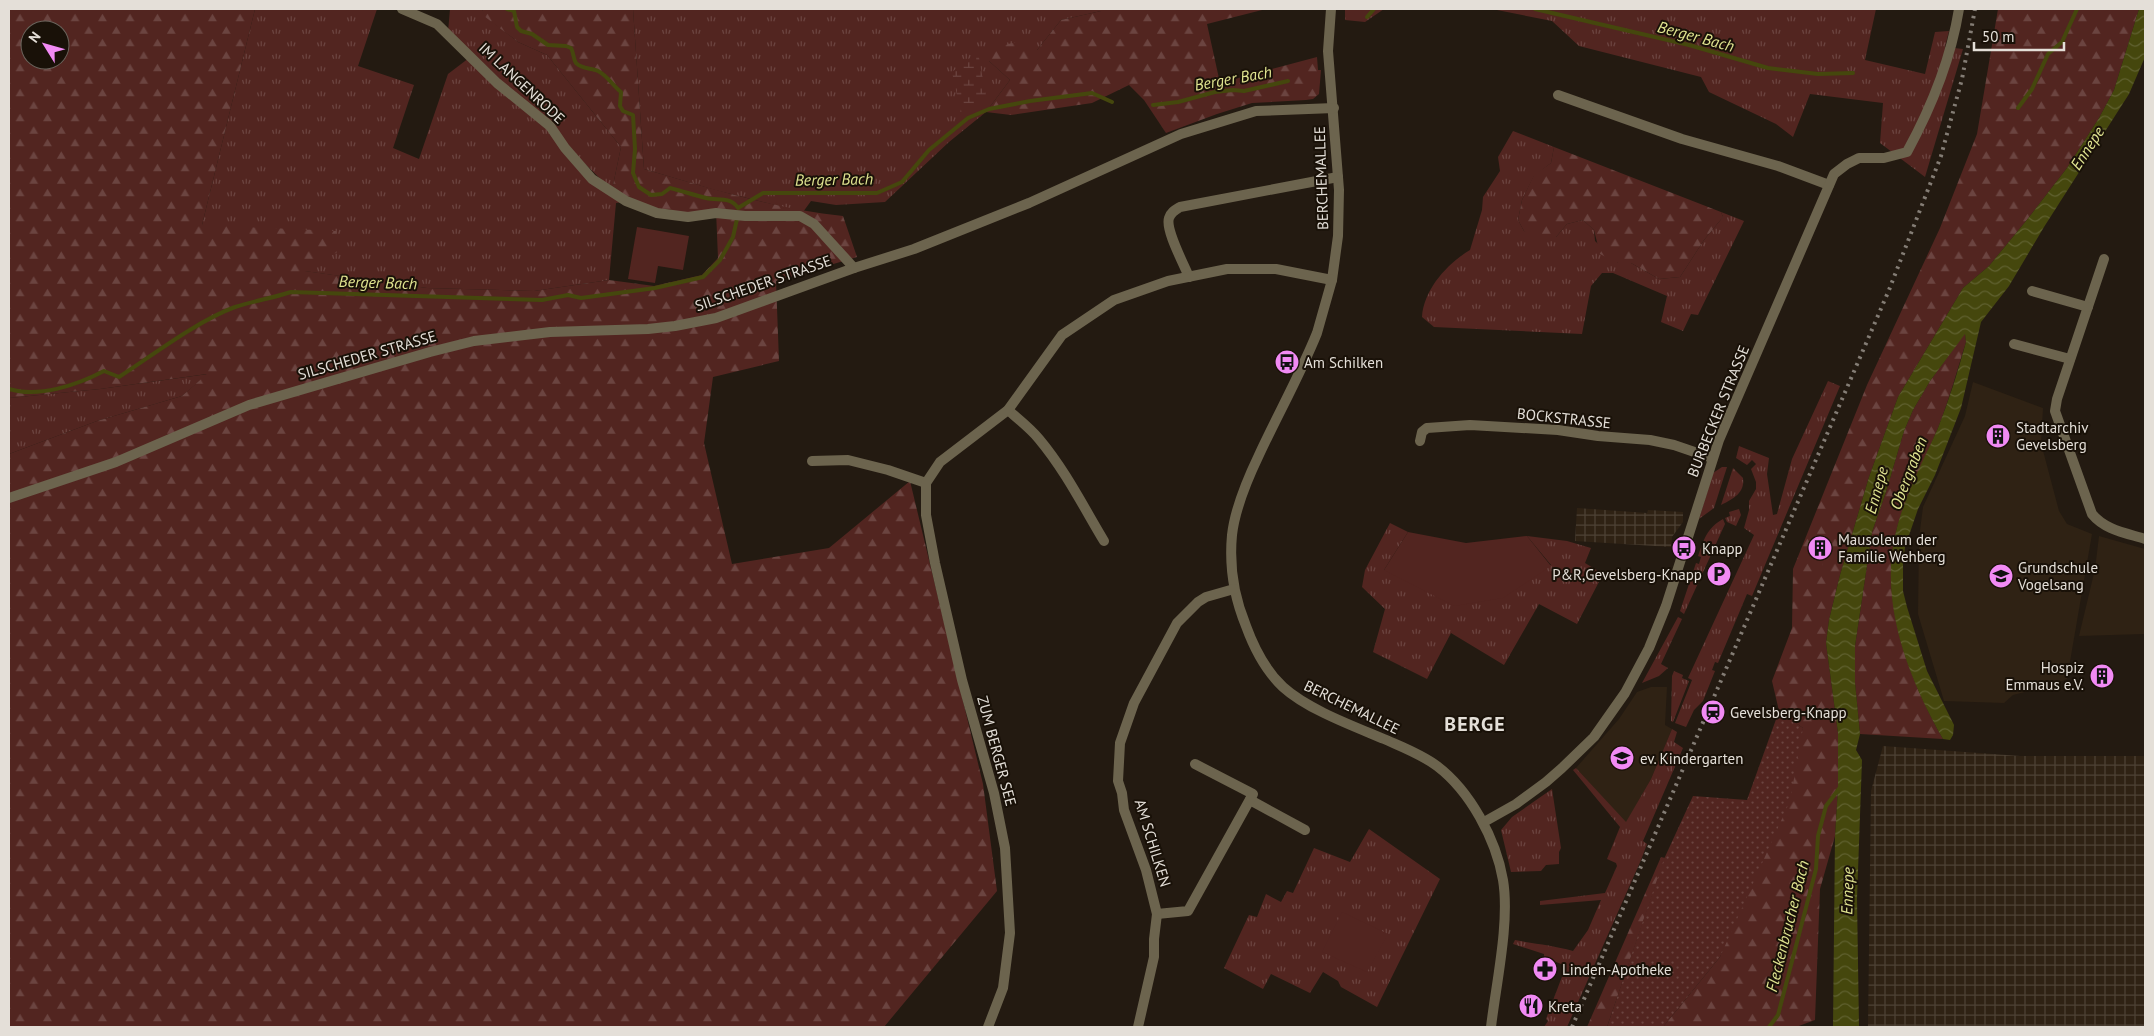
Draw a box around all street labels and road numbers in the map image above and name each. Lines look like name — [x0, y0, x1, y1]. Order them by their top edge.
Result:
street label: IM LANGENRODE — [475, 38, 569, 128]
street label: BERCHEMALLEE — [1310, 126, 1332, 230]
street label: SILSCHEDER STRASSE — [692, 251, 834, 315]
street label: SILSCHEDER STRASSE — [296, 326, 438, 384]
street label: BURBECKER STRASSE — [1683, 342, 1753, 480]
street label: BOCKSTRASSE — [1516, 404, 1612, 432]
street label: BERCHEMALLEE — [1301, 676, 1403, 738]
street label: ZUM BERGER SEE — [973, 694, 1021, 808]
street label: AM SCHILKEN — [1131, 797, 1175, 889]

